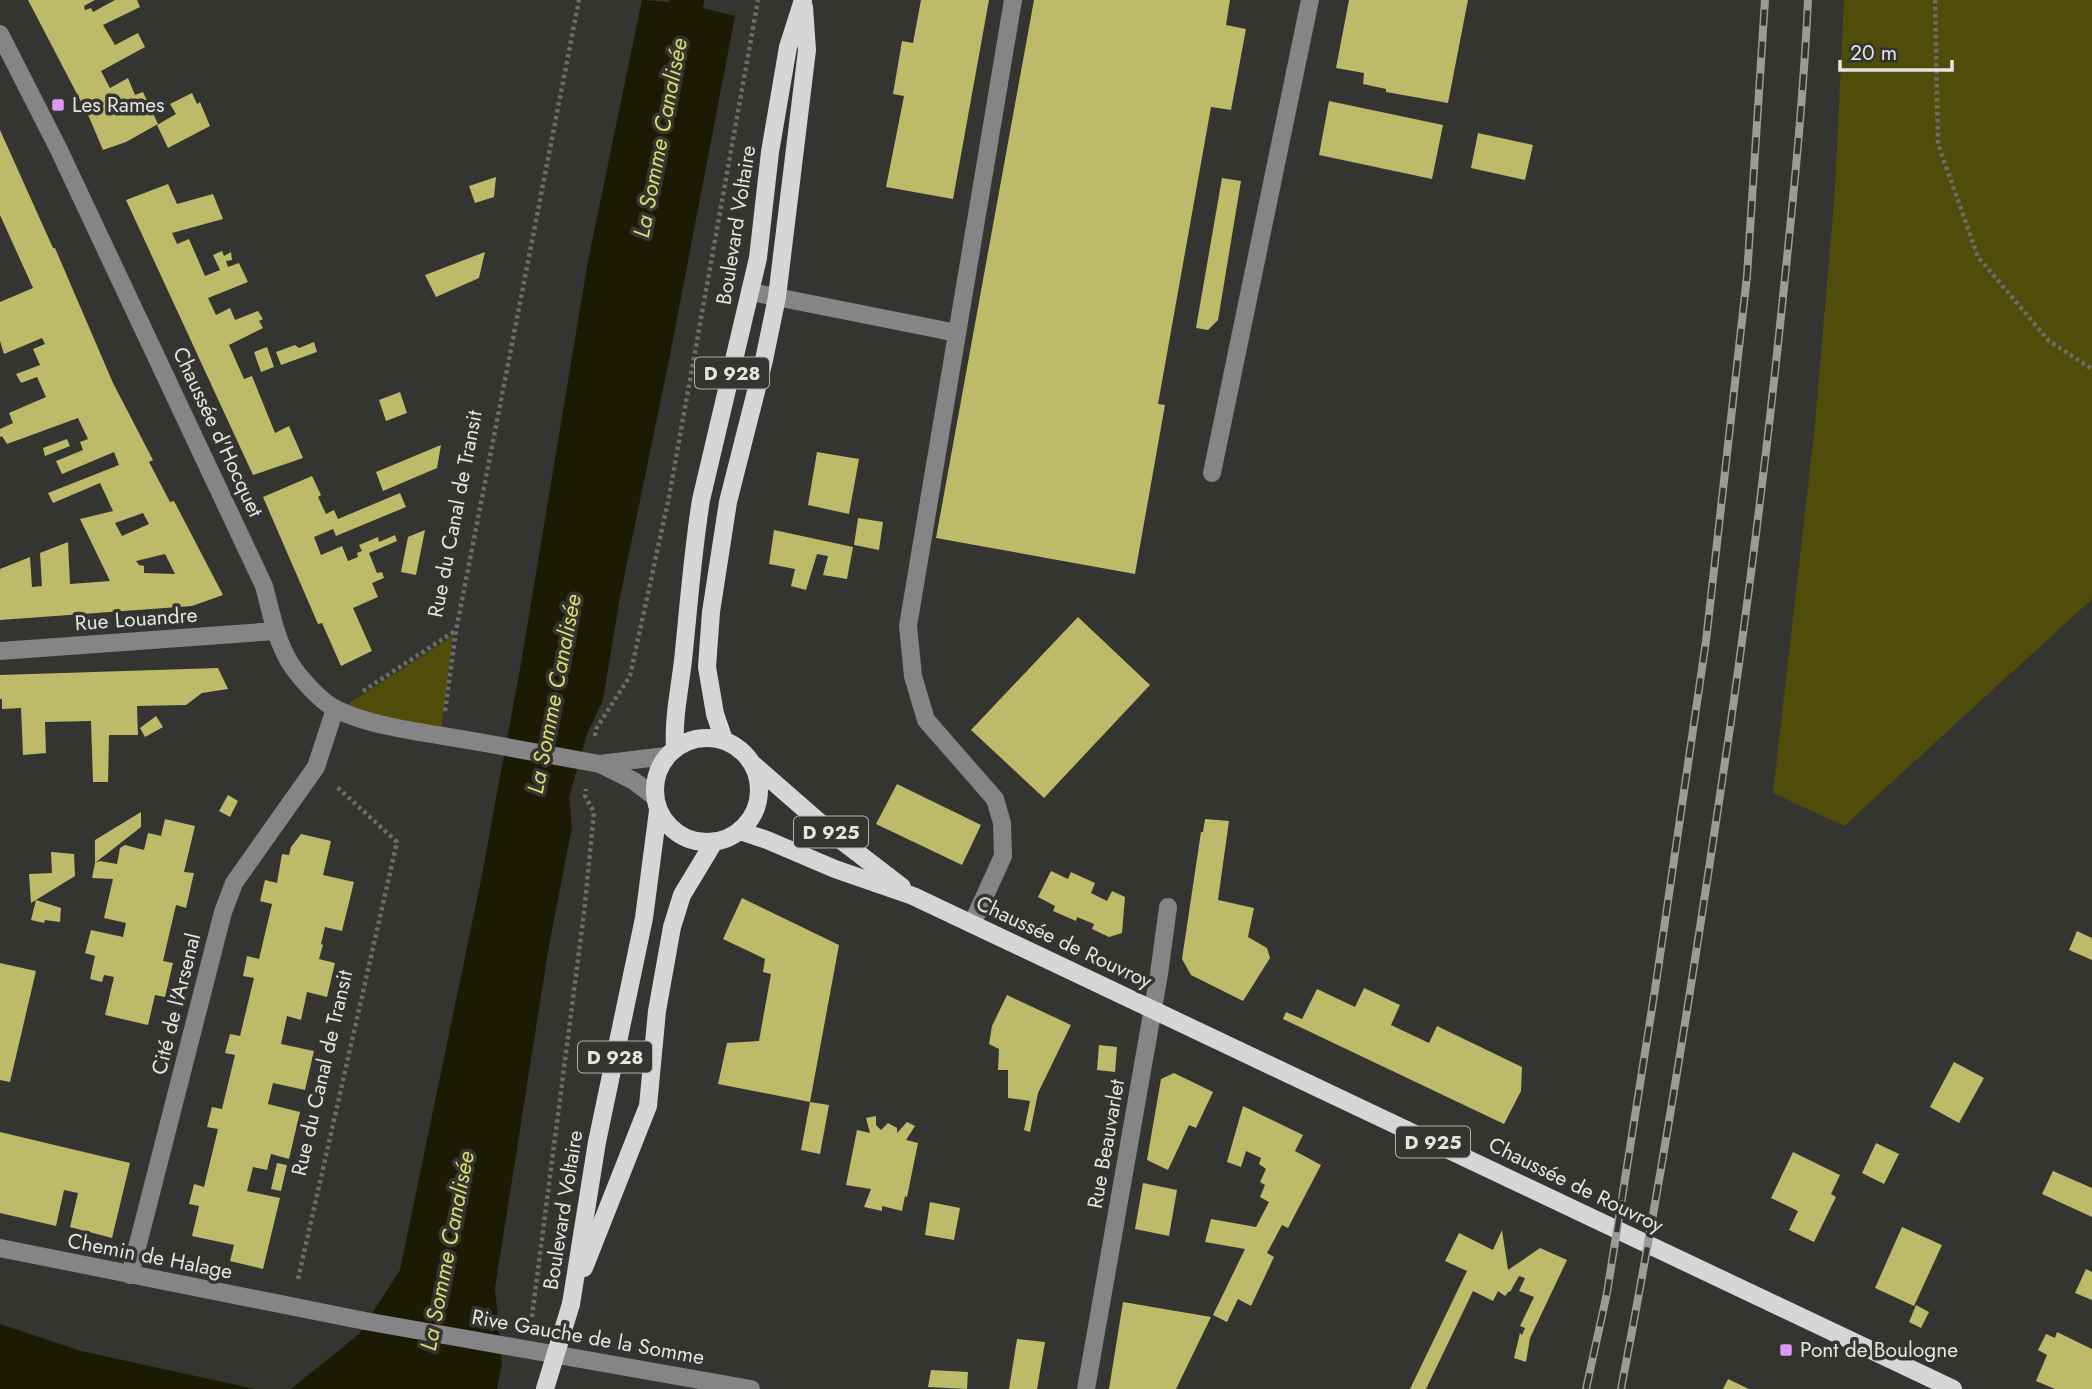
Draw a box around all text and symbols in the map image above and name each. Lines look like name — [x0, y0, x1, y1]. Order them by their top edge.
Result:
scale bar — [1840, 28, 1952, 72]
water label: La Somme Canalisée — [624, 35, 696, 241]
text: 20 m — [1850, 38, 1897, 68]
place label: Les Rames — [72, 90, 165, 120]
marker: Les Rames — [50, 97, 66, 113]
street label: Boulevard Voltaire — [709, 143, 763, 307]
street label: Chaussée d'Hocquet — [165, 342, 271, 522]
road number: D 928 — [695, 358, 769, 388]
street label: Rue du Canal de Transit — [420, 408, 490, 620]
water label: La Somme Canalisée — [518, 591, 590, 797]
street label: Rue Louandre — [74, 600, 198, 638]
road number: D 925 — [794, 817, 868, 848]
street label: Chaussée de Rouvroy — [971, 888, 1158, 996]
street label: Cité de l'Arsenal — [144, 930, 208, 1078]
street label: Rue du Canal de Transit — [284, 967, 360, 1179]
road number: D 928 — [578, 1042, 652, 1072]
street label: Rue Beauvarlet — [1080, 1077, 1132, 1211]
road number: D 925 — [1396, 1126, 1470, 1158]
street label: Boulevard Voltaire — [536, 1128, 590, 1292]
street label: Chaussée de Rouvroy — [1483, 1130, 1669, 1241]
water label: La Somme Canalisée — [411, 1148, 483, 1354]
street label: Chemin de Halage — [65, 1225, 235, 1287]
street label: Rive Gauche de la Somme — [469, 1302, 707, 1372]
place label: Pont de Boulogne — [1800, 1335, 1958, 1365]
marker: Pont de Boulogne — [1778, 1342, 1794, 1358]

